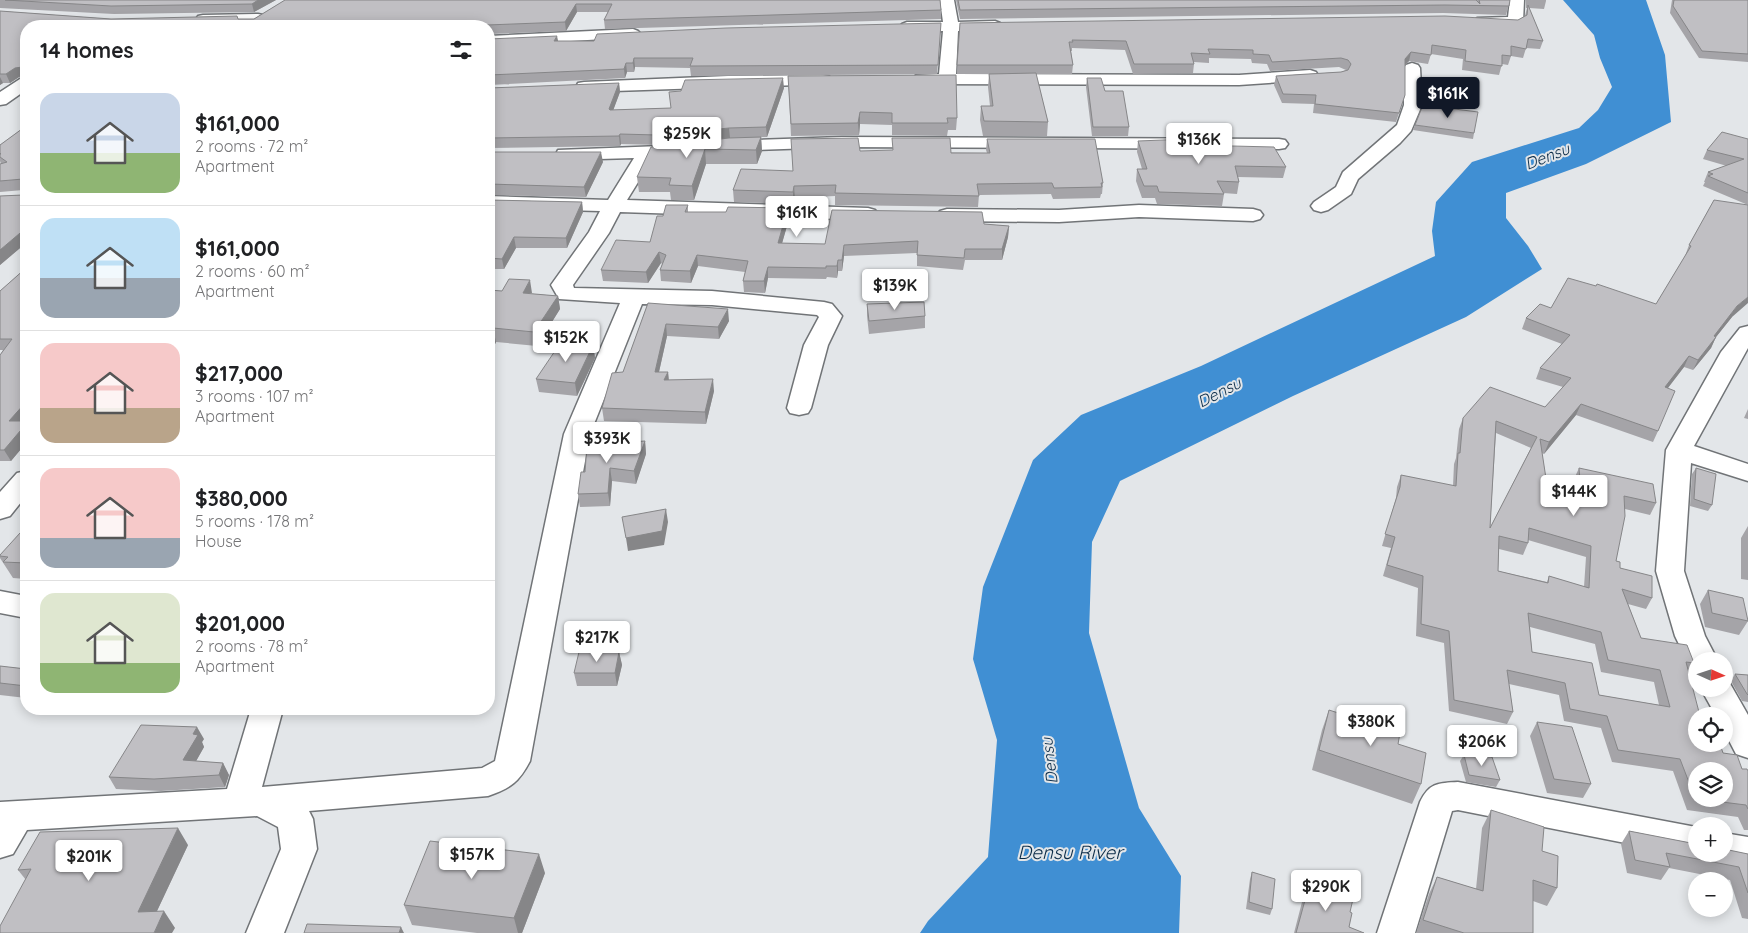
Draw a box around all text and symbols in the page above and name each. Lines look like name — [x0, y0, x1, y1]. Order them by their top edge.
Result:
icon: filters — [447, 36, 475, 64]
text: 14 homes — [40, 37, 134, 63]
pin: $161K — [1413, 76, 1483, 119]
text: $161K — [1427, 83, 1469, 103]
text: $161,000 — [195, 110, 280, 136]
icon: home — [80, 113, 140, 173]
pin: $259K — [652, 116, 722, 159]
pin: $136K — [1164, 122, 1234, 165]
text: $259K — [663, 123, 711, 143]
text: $136K — [1177, 129, 1221, 149]
text: 2 rooms · 72 m² — [195, 136, 308, 156]
water label: Densu — [1522, 138, 1573, 174]
text: Apartment — [195, 156, 275, 176]
pin: $161K — [762, 196, 832, 238]
text: $161K — [776, 202, 818, 222]
text: $161,000 — [195, 235, 280, 261]
icon: home — [80, 238, 140, 298]
text: 2 rooms · 60 m² — [195, 261, 309, 281]
pin: $139K — [860, 268, 930, 311]
text: $139K — [873, 275, 917, 295]
text: Apartment — [195, 281, 275, 301]
pin: $152K — [531, 320, 601, 363]
text: $152K — [544, 327, 588, 347]
text: $217,000 — [195, 360, 283, 386]
icon: home — [80, 363, 140, 423]
water label: Densu — [1194, 372, 1245, 411]
text: 3 rooms · 107 m² — [195, 386, 314, 406]
text: Apartment — [195, 406, 275, 426]
pin: $393K — [572, 422, 642, 464]
text: $393K — [584, 428, 630, 448]
pin: $144K — [1539, 474, 1609, 517]
text: $144K — [1551, 481, 1597, 501]
text: $380,000 — [195, 485, 288, 511]
icon: home — [80, 488, 140, 548]
text: 5 rooms · 178 m² — [195, 511, 314, 531]
text: House — [195, 531, 242, 551]
text: $201,000 — [195, 610, 285, 636]
icon: home — [80, 613, 140, 673]
pin: $217K — [562, 620, 632, 663]
text: $217K — [575, 627, 619, 647]
text: 2 rooms · 78 m² — [195, 636, 308, 656]
north arrow — [1688, 652, 1732, 698]
map controls — [1688, 652, 1733, 917]
text: Apartment — [195, 656, 275, 676]
pin: $380K — [1336, 704, 1406, 747]
button: locate — [1688, 707, 1733, 752]
text: $380K — [1347, 711, 1395, 731]
pin: $206K — [1447, 724, 1517, 767]
text: $206K — [1458, 731, 1506, 751]
water label: Densu — [1036, 736, 1062, 785]
button: layers — [1688, 762, 1733, 807]
button: + — [1688, 817, 1733, 862]
pin: $157K — [437, 838, 507, 880]
pin: $201K — [54, 840, 124, 882]
water label: Densu River — [1017, 840, 1125, 864]
text: $157K — [450, 844, 494, 864]
text: $201K — [66, 846, 112, 866]
pin: $290K — [1291, 870, 1361, 912]
button: − — [1688, 872, 1733, 917]
text: $290K — [1302, 876, 1350, 896]

